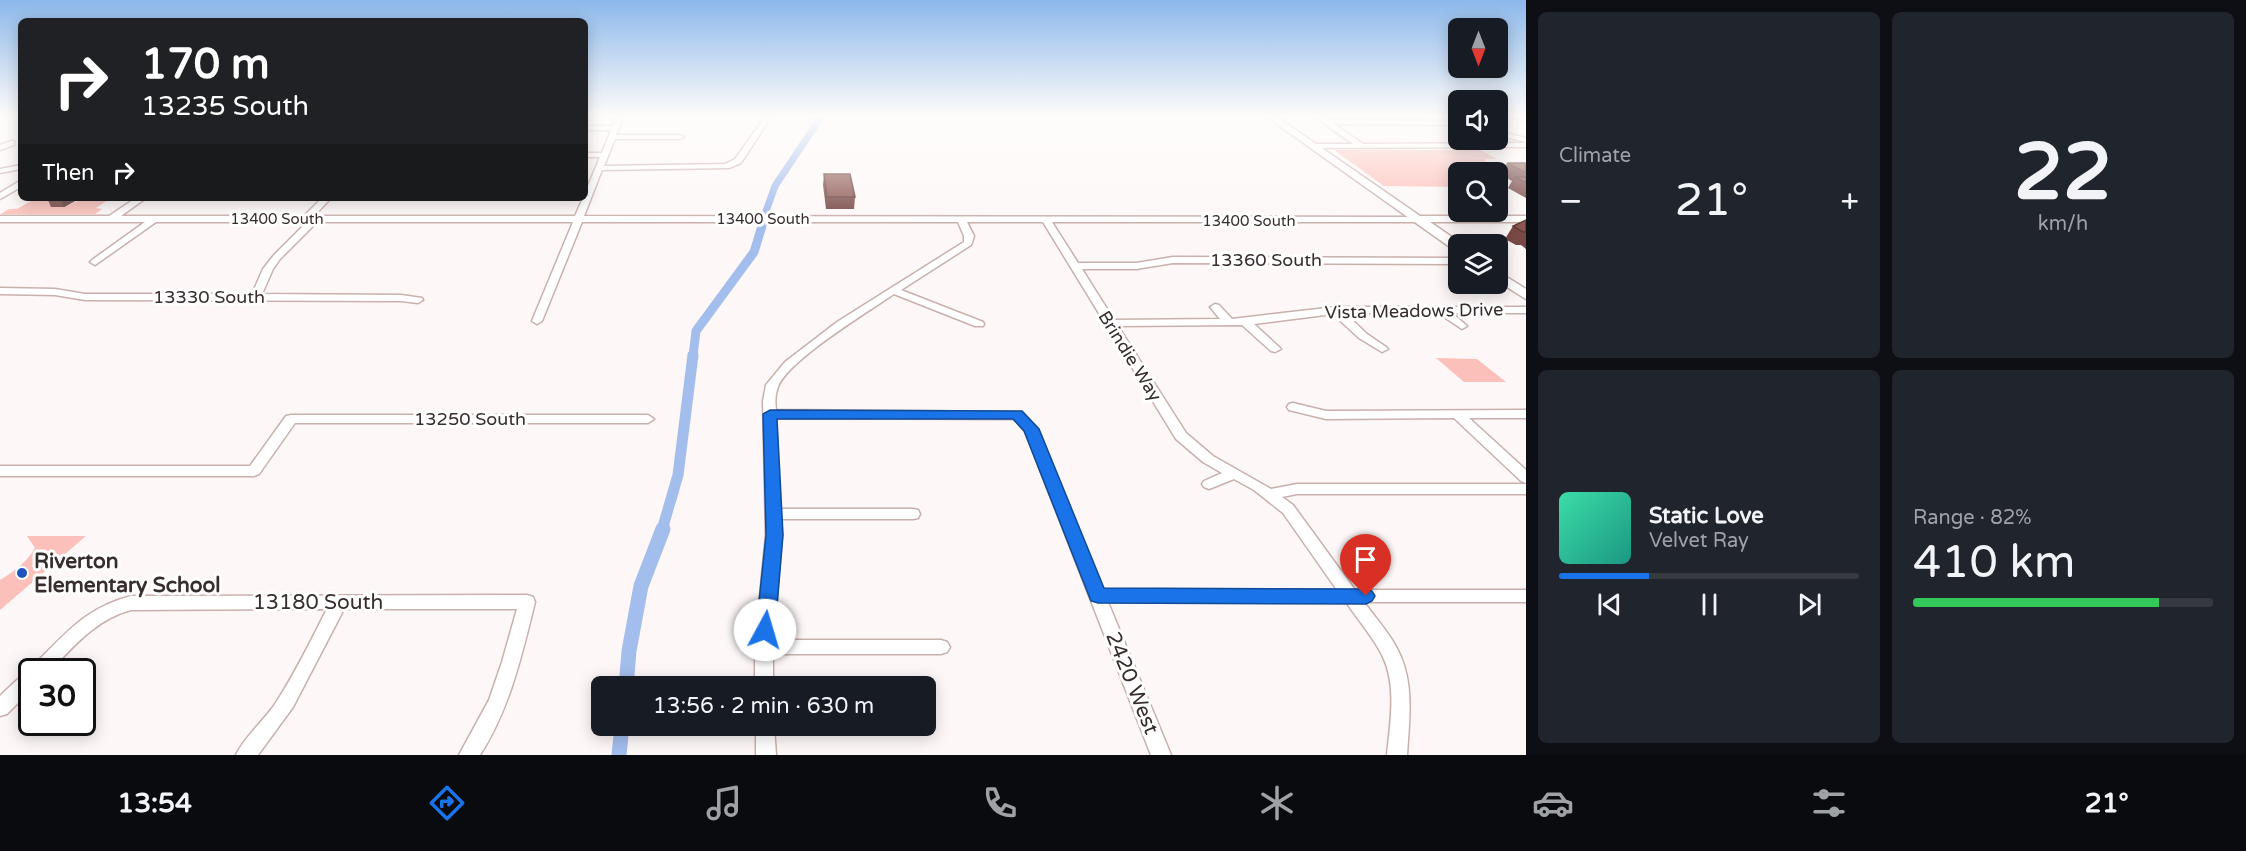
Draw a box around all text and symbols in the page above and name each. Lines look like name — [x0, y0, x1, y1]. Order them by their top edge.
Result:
north arrow — [1448, 18, 1508, 78]
map controls — [1448, 18, 1508, 294]
text: 170 m — [141, 39, 270, 90]
icon: right — [42, 42, 120, 120]
text: 13235 South — [141, 90, 309, 123]
button: sound — [1448, 90, 1508, 150]
text: 22 — [2014, 126, 2112, 220]
text: Climate — [1559, 144, 1631, 168]
icon: right — [107, 156, 140, 189]
text: Then — [42, 160, 95, 186]
button: search — [1448, 162, 1508, 222]
text: 21° — [1675, 174, 1748, 228]
text: − — [1559, 182, 1583, 221]
text: + — [1840, 182, 1859, 221]
street label: 13400 South — [230, 210, 324, 228]
street label: 13400 South — [716, 210, 810, 228]
street label: 13400 South — [1202, 212, 1296, 230]
text: km/h — [2038, 212, 2088, 236]
button: layers — [1448, 234, 1508, 294]
street label: 13360 South — [1210, 249, 1322, 271]
street label: 13330 South — [153, 286, 265, 308]
street label: Vista Meadows Drive — [1325, 298, 1503, 324]
street label: Brindie Way — [1094, 307, 1167, 406]
street label: 13250 South — [414, 408, 526, 430]
text: Static Love — [1649, 503, 1764, 529]
text: Range · 82% — [1913, 506, 2032, 530]
text: Velvet Ray — [1649, 529, 1749, 553]
pin — [1340, 534, 1391, 596]
text: 410 km — [1913, 536, 2075, 590]
icon: arrive — [1349, 543, 1382, 576]
place label: Riverton Elementary School — [34, 549, 221, 598]
marker: Riverton Elementary School — [15, 566, 29, 580]
icon: previous — [1593, 588, 1626, 621]
icon: pause — [1693, 588, 1726, 621]
icon: next — [1793, 588, 1826, 621]
street label: 13180 South — [253, 590, 383, 615]
position arrow — [733, 598, 797, 662]
street label: 2420 West — [1100, 628, 1164, 738]
speed limit sign: 30 — [18, 658, 96, 736]
text: 13:56 · 2 min · 630 m — [653, 693, 874, 719]
icon: directions — [426, 782, 468, 824]
icon: music — [703, 782, 745, 824]
icon: phone — [979, 782, 1021, 824]
icon: climate — [1256, 782, 1298, 824]
icon: car — [1532, 782, 1574, 824]
icon: filters — [1808, 782, 1850, 824]
text: 13:54 — [117, 787, 192, 820]
text: 21° — [2085, 787, 2129, 820]

